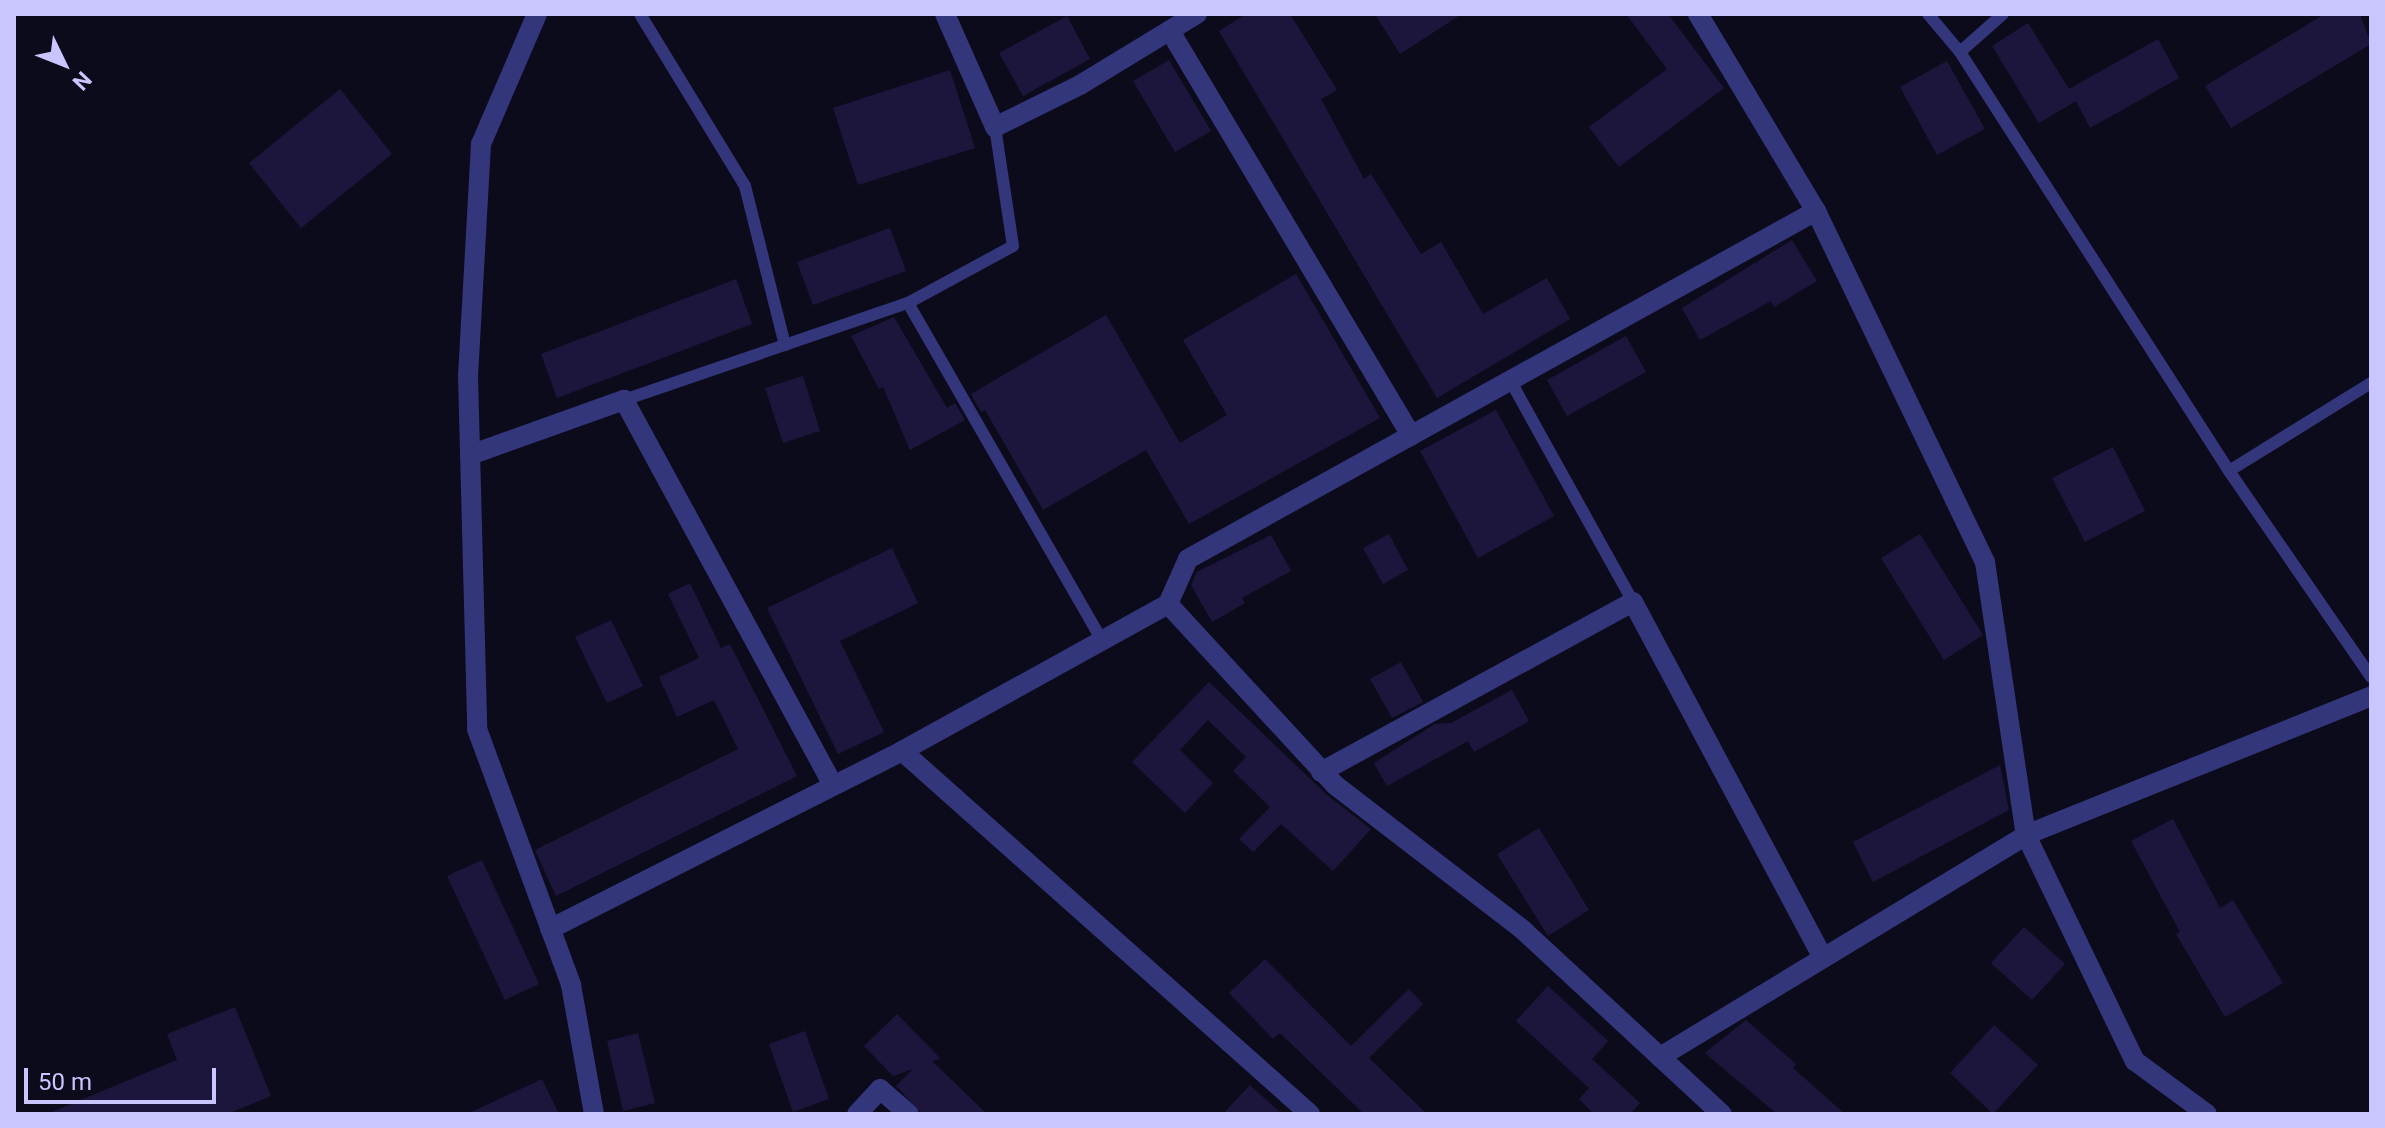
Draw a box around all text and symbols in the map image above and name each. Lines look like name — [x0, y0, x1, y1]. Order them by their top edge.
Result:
north arrow — [24, 24, 104, 104]
text: N — [67, 67, 96, 95]
scale bar — [28, 1052, 220, 1102]
text: 50 m — [38, 1068, 92, 1096]

